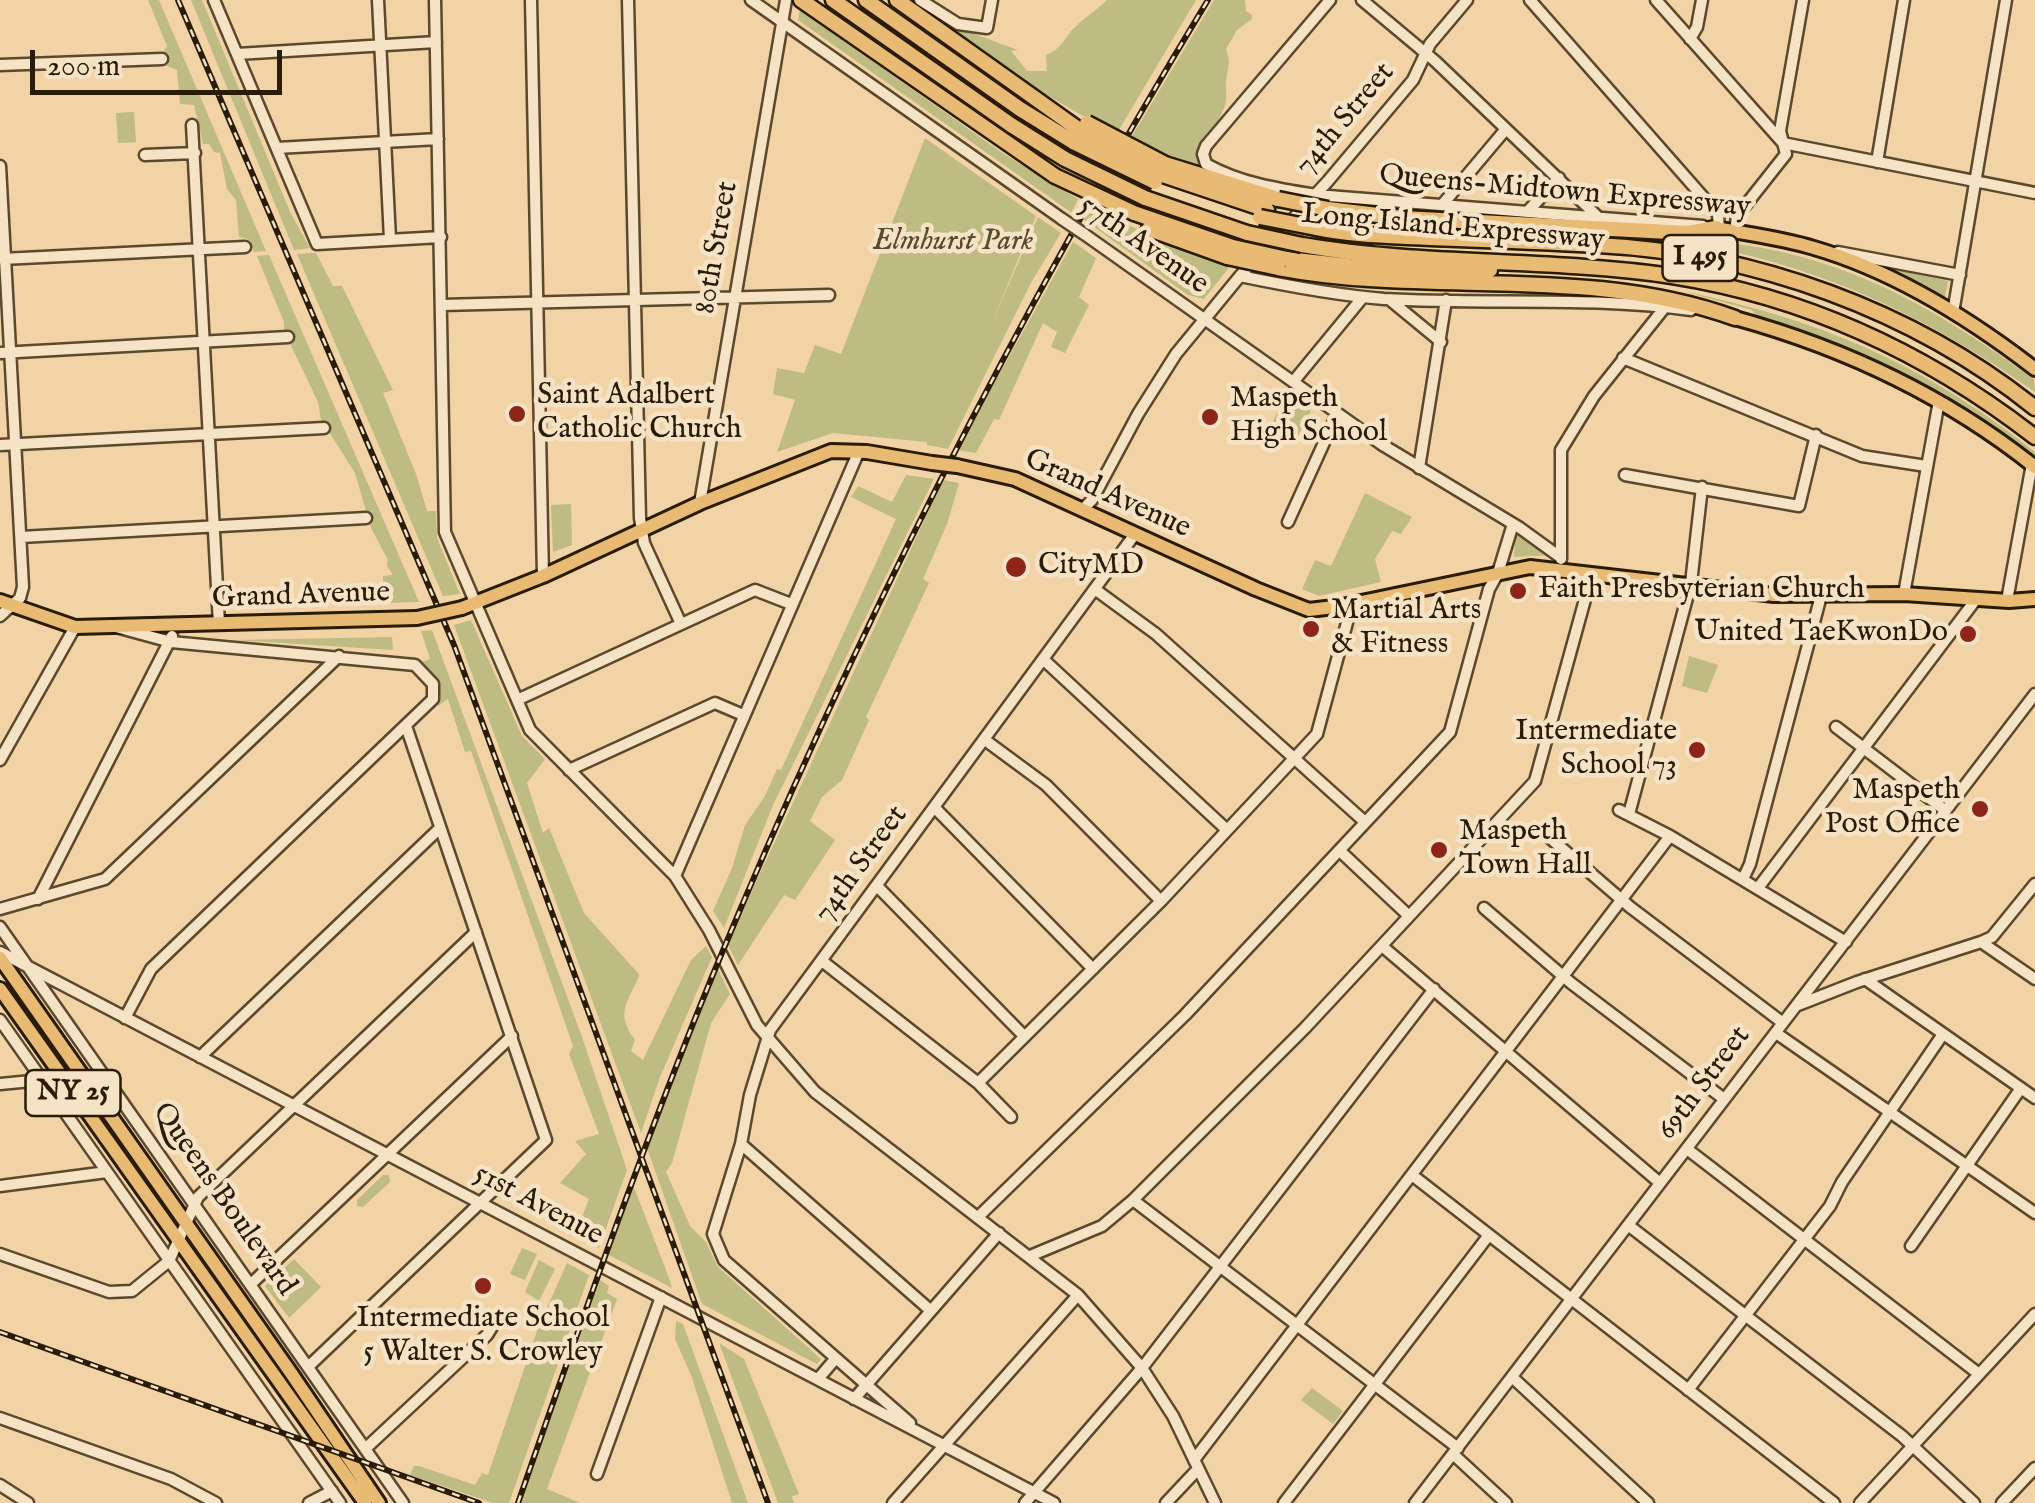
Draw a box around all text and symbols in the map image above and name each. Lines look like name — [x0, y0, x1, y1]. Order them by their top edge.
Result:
scale bar — [35, 30, 288, 92]
text: 200 m — [47, 48, 120, 86]
street label: 74th Street — [1289, 56, 1403, 184]
street label: Queens-Midtown Expressway — [1378, 159, 1752, 227]
street label: 80th Street — [689, 179, 747, 317]
street label: 57th Avenue — [1071, 188, 1215, 304]
street label: Long Island Expressway — [1300, 198, 1606, 260]
park label: Elmhurst Park — [873, 225, 1033, 261]
road number: I 495 — [1662, 235, 1738, 281]
place label: Saint Adalbert Catholic Church — [537, 379, 742, 450]
place label: Maspeth High School — [1230, 382, 1387, 452]
marker: Saint Adalbert Catholic Church — [506, 403, 528, 425]
marker: Maspeth High School — [1199, 406, 1221, 428]
street label: Grand Avenue — [1018, 442, 1196, 548]
place label: CityMD — [1038, 549, 1144, 585]
marker: CityMD — [1003, 554, 1029, 580]
place label: Faith Presbyterian Church — [1538, 573, 1865, 609]
street label: Grand Avenue — [211, 576, 391, 618]
marker: Faith Presbyterian Church — [1507, 580, 1529, 602]
place label: Martial Arts & Fitness — [1331, 594, 1481, 664]
place label: United TaeKwonDo — [1694, 616, 1948, 652]
marker: Martial Arts & Fitness — [1300, 618, 1322, 640]
marker: United TaeKwonDo — [1957, 623, 1979, 645]
place label: Intermediate School 73 — [1515, 715, 1677, 786]
marker: Intermediate School 73 — [1686, 739, 1708, 761]
place label: Maspeth Post Office — [1825, 774, 1960, 844]
marker: Maspeth Post Office — [1969, 798, 1991, 820]
street label: 74th Street — [807, 799, 917, 931]
place label: Maspeth Town Hall — [1459, 815, 1591, 886]
marker: Maspeth Town Hall — [1428, 839, 1450, 861]
street label: 69th Street — [1651, 1020, 1759, 1148]
road number: NY 25 — [26, 1070, 120, 1116]
street label: Queens Boulevard — [143, 1097, 303, 1303]
street label: 51st Avenue — [467, 1157, 609, 1255]
marker: Intermediate School 5 Walter S. Crowley — [472, 1275, 494, 1297]
place label: Intermediate School 5 Walter S. Crowley — [357, 1302, 609, 1372]

